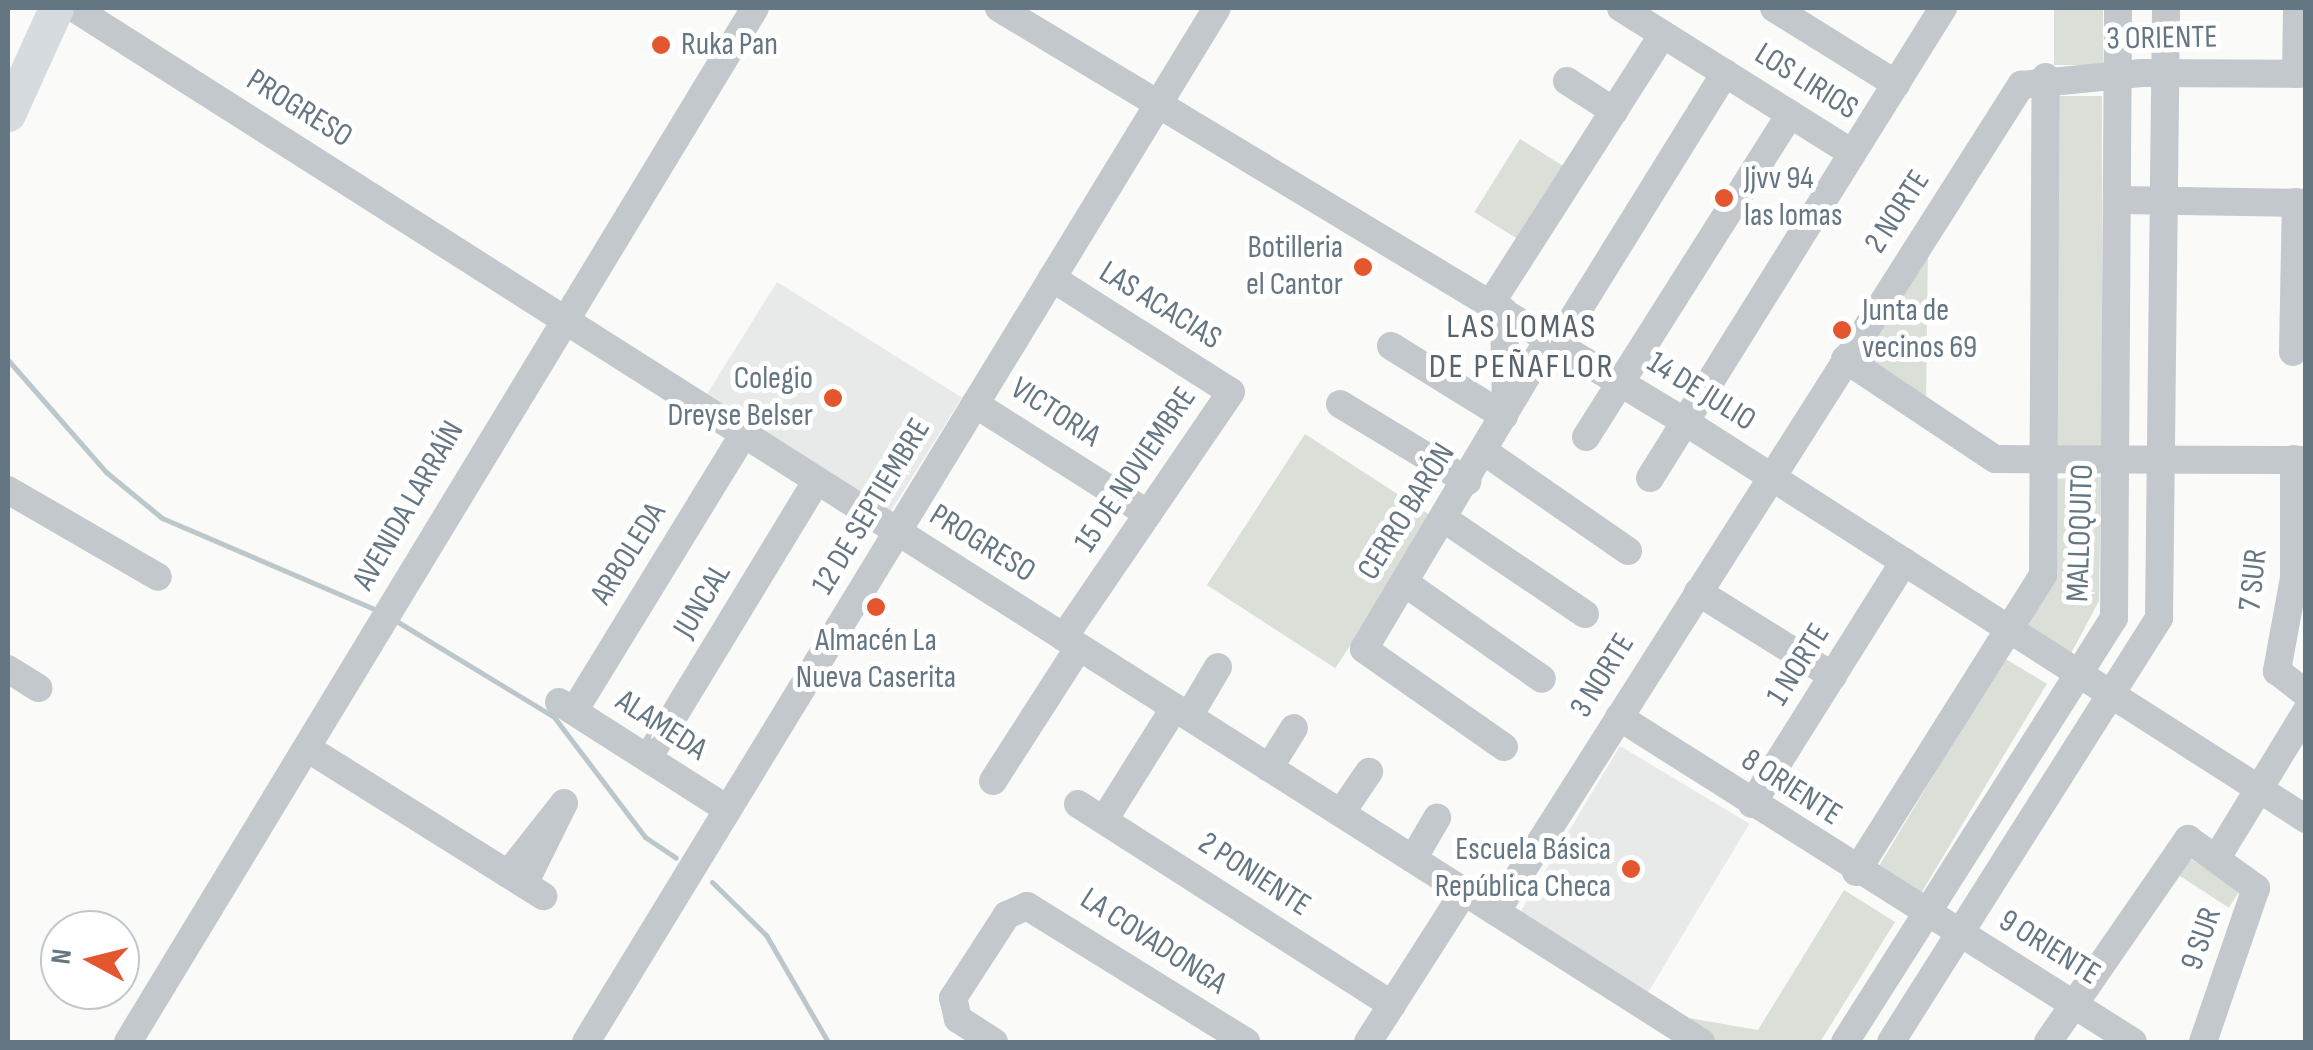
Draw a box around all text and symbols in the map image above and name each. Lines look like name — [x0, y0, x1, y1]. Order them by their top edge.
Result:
street label: 3 ORIENTE — [2106, 19, 2218, 59]
place label: Ruka Pan — [681, 26, 778, 64]
marker: Ruka Pan — [650, 34, 672, 56]
street label: LOS LIRIOS — [1747, 35, 1865, 129]
street label: PROGRESO — [239, 62, 359, 156]
place label: Jjvv 94 las lomas — [1744, 161, 1842, 236]
street label: 2 NORTE — [1857, 163, 1939, 261]
marker: Jjvv 94 las lomas — [1713, 187, 1735, 209]
place label: Botilleria el Cantor — [1246, 230, 1343, 305]
street label: LAS ACACIAS — [1092, 254, 1228, 358]
marker: Botilleria el Cantor — [1352, 256, 1374, 278]
place label: Junta de vecinos 69 — [1862, 293, 1977, 368]
district label: LAS LOMAS DE PEÑAFLOR — [1429, 306, 1615, 388]
marker: Junta de vecinos 69 — [1831, 319, 1853, 341]
street label: 14 DE JULIO — [1640, 344, 1762, 440]
place label: Colegio Dreyse Belser — [668, 361, 813, 436]
street label: VICTORIA — [1003, 370, 1107, 456]
street label: 15 DE NOVIEMBRE — [1067, 380, 1205, 560]
marker: Colegio Dreyse Belser — [822, 387, 844, 409]
street label: 12 DE SEPTIEMBRE — [805, 412, 939, 602]
street label: AVENIDA LARRAÍN — [345, 415, 473, 597]
street label: CERRO BARÓN — [1350, 437, 1464, 587]
street label: MALLOQUITO — [2059, 463, 2103, 603]
street label: ARBOLEDA — [583, 496, 675, 612]
street label: PROGRESO — [922, 497, 1042, 591]
street label: 7 SUR — [2232, 547, 2276, 613]
street label: JUNCAL — [666, 557, 740, 645]
marker: Almacén La Nueva Caserita — [865, 596, 887, 618]
street label: 1 NORTE — [1759, 617, 1839, 713]
place label: Almacén La Nueva Caserita — [796, 623, 956, 698]
street label: 3 NORTE — [1563, 627, 1643, 725]
street label: ALAMEDA — [608, 682, 714, 770]
street label: 8 ORIENTE — [1734, 741, 1848, 835]
street label: 2 PONIENTE — [1191, 825, 1317, 925]
place label: Escuela Básica República Checa — [1435, 832, 1611, 907]
marker: Escuela Básica República Checa — [1620, 858, 1642, 880]
street label: LA COVADONGA — [1073, 881, 1233, 1003]
street label: 9 ORIENTE — [1991, 902, 2107, 994]
street label: 9 SUR — [2173, 903, 2231, 975]
north arrow — [40, 910, 140, 1010]
text: N — [44, 947, 79, 966]

